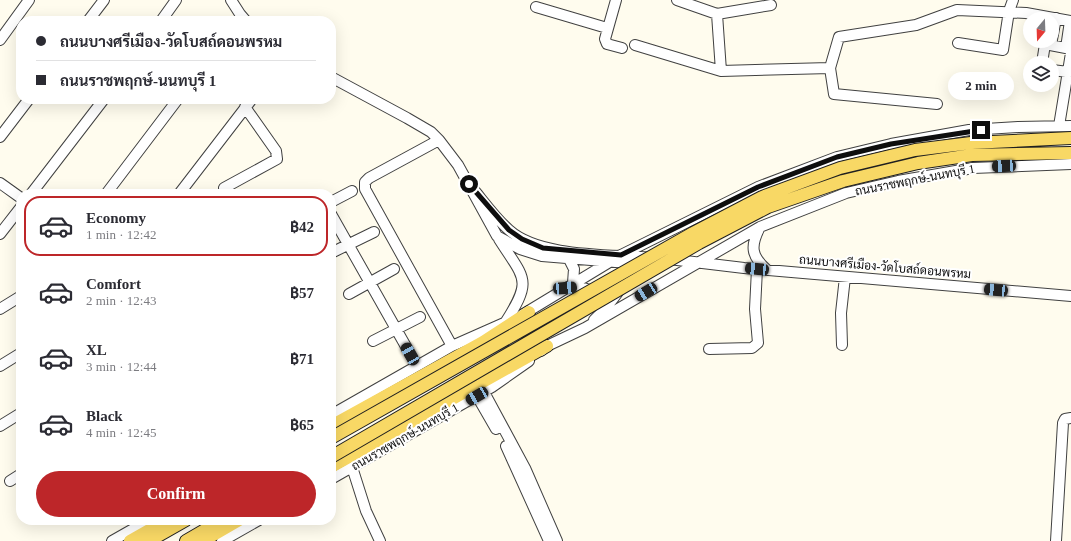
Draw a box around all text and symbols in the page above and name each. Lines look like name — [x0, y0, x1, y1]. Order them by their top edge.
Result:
north arrow — [1023, 12, 1059, 48]
map controls — [1023, 12, 1059, 92]
text: ถนนบางศรีเมือง-วัดโบสถ์ดอนพรหม — [60, 34, 282, 50]
button: layers — [1023, 56, 1059, 92]
callout: 2 min — [948, 72, 1014, 100]
text: ถนนราชพฤกษ์-นนทบุรี 1 — [60, 73, 216, 89]
text: 2 min — [965, 78, 997, 93]
route end — [972, 121, 990, 139]
car — [992, 159, 1016, 173]
street label: ถนนราชพฤกษ์-นนทบุรี 1 — [854, 161, 976, 200]
route start — [460, 175, 478, 193]
icon: car — [38, 208, 74, 244]
text: Economy — [86, 210, 146, 226]
text: ฿42 — [290, 219, 314, 235]
text: 1 min · 12:42 — [86, 227, 156, 242]
street label: ถนนบางศรีเมือง-วัดโบสถ์ดอนพรหม — [798, 252, 972, 281]
car — [745, 262, 769, 276]
icon: car — [38, 274, 74, 310]
text: Comfort — [86, 276, 141, 292]
car — [553, 281, 577, 295]
car — [633, 281, 659, 303]
car — [984, 283, 1008, 297]
text: ฿57 — [290, 285, 314, 301]
text: 2 min · 12:43 — [86, 293, 156, 308]
icon: car — [38, 340, 74, 376]
car — [399, 341, 421, 367]
text: XL — [86, 342, 107, 358]
text: ฿71 — [290, 351, 314, 367]
text: 3 min · 12:44 — [86, 359, 156, 374]
car — [464, 385, 490, 407]
street label: ถนนราชพฤกษ์-นนทบุรี 1 — [348, 400, 462, 475]
icon: car — [38, 406, 74, 442]
text: Black — [86, 408, 123, 424]
text: ฿65 — [290, 417, 314, 433]
text: 4 min · 12:45 — [86, 425, 156, 440]
button: Confirm — [36, 471, 316, 517]

